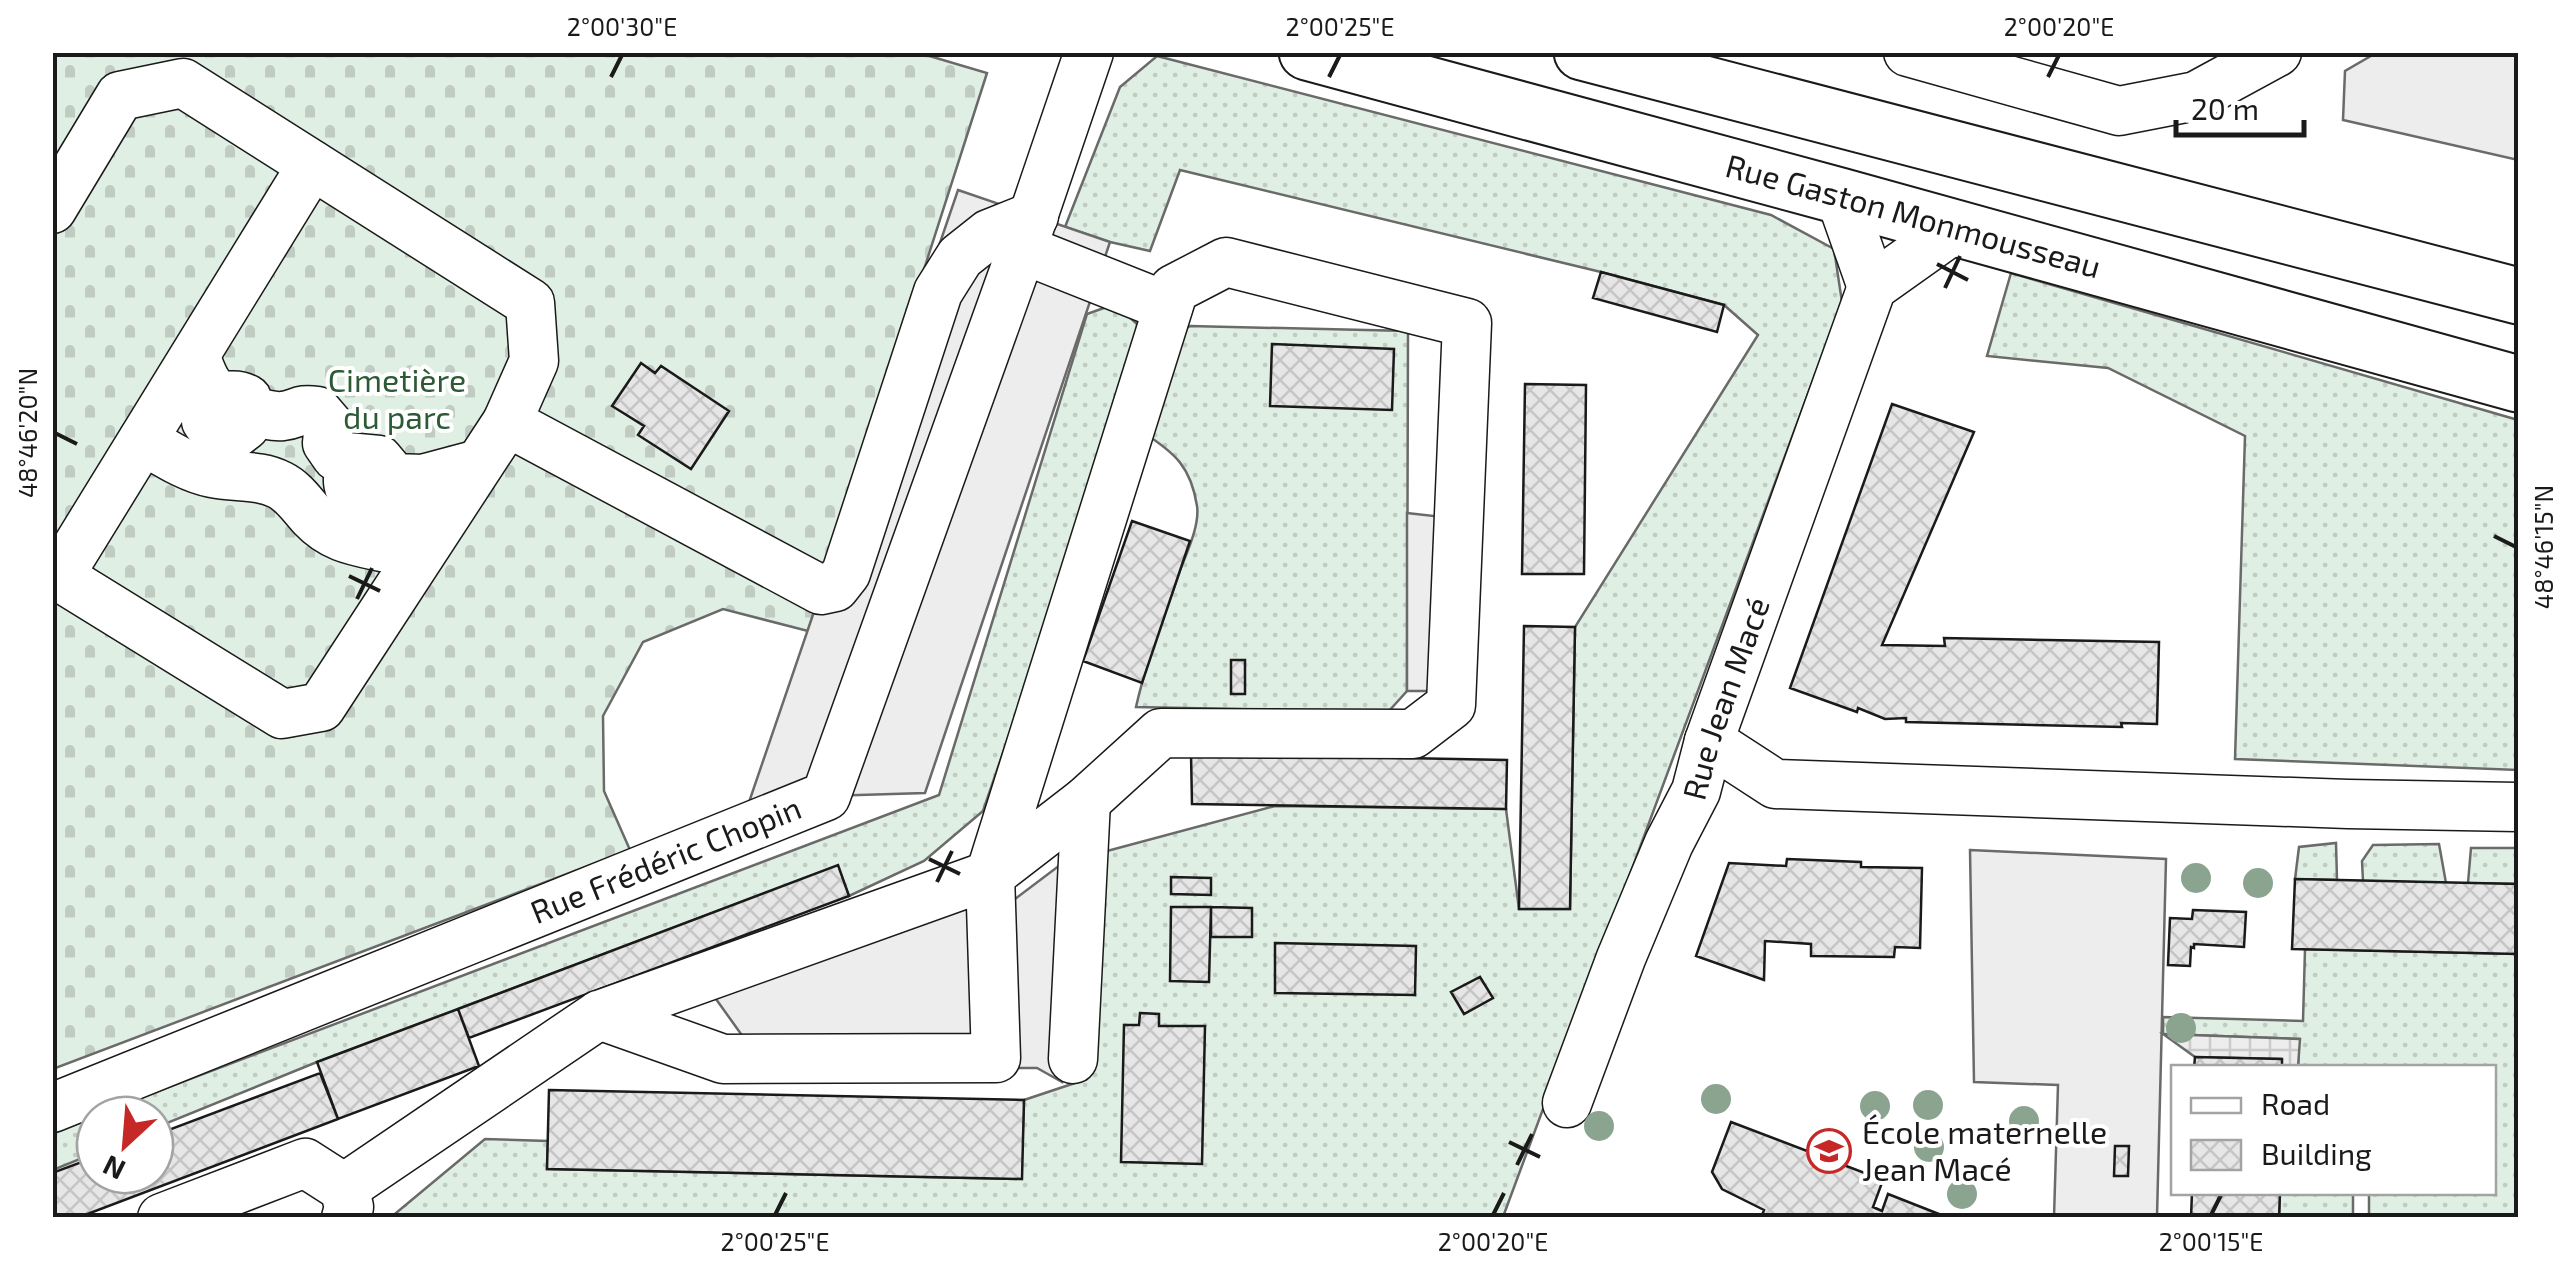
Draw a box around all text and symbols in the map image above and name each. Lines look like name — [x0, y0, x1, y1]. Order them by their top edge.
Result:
text: 2°00'30"E — [567, 11, 677, 41]
text: 2°00'25"E — [1286, 11, 1394, 41]
text: 2°00'20"E — [2004, 11, 2114, 41]
scale bar — [2176, 75, 2304, 137]
text: 20 m — [2191, 90, 2259, 126]
street label: Rue Gaston Monmousseau — [1722, 145, 2105, 284]
park label: Cimetière du parc — [328, 360, 466, 435]
text: 48°46'20"N — [12, 368, 42, 498]
text: 48°46'15"N — [2528, 485, 2558, 609]
street label: Rue Jean Macé — [1674, 592, 1776, 804]
street label: Rue Frédéric Chopin — [525, 787, 806, 930]
legend — [2171, 1065, 2496, 1195]
text: Road — [2261, 1085, 2330, 1121]
north arrow — [75, 1095, 175, 1195]
place label: École maternelle Jean Macé — [1862, 1112, 2107, 1187]
school or university icon: École maternelle Jean Macé — [1806, 1128, 1852, 1174]
text: Building — [2261, 1135, 2372, 1171]
text: N — [97, 1149, 130, 1188]
text: 2°00'25"E — [721, 1226, 829, 1256]
text: 2°00'20"E — [1438, 1226, 1548, 1256]
text: 2°00'15"E — [2159, 1226, 2263, 1256]

